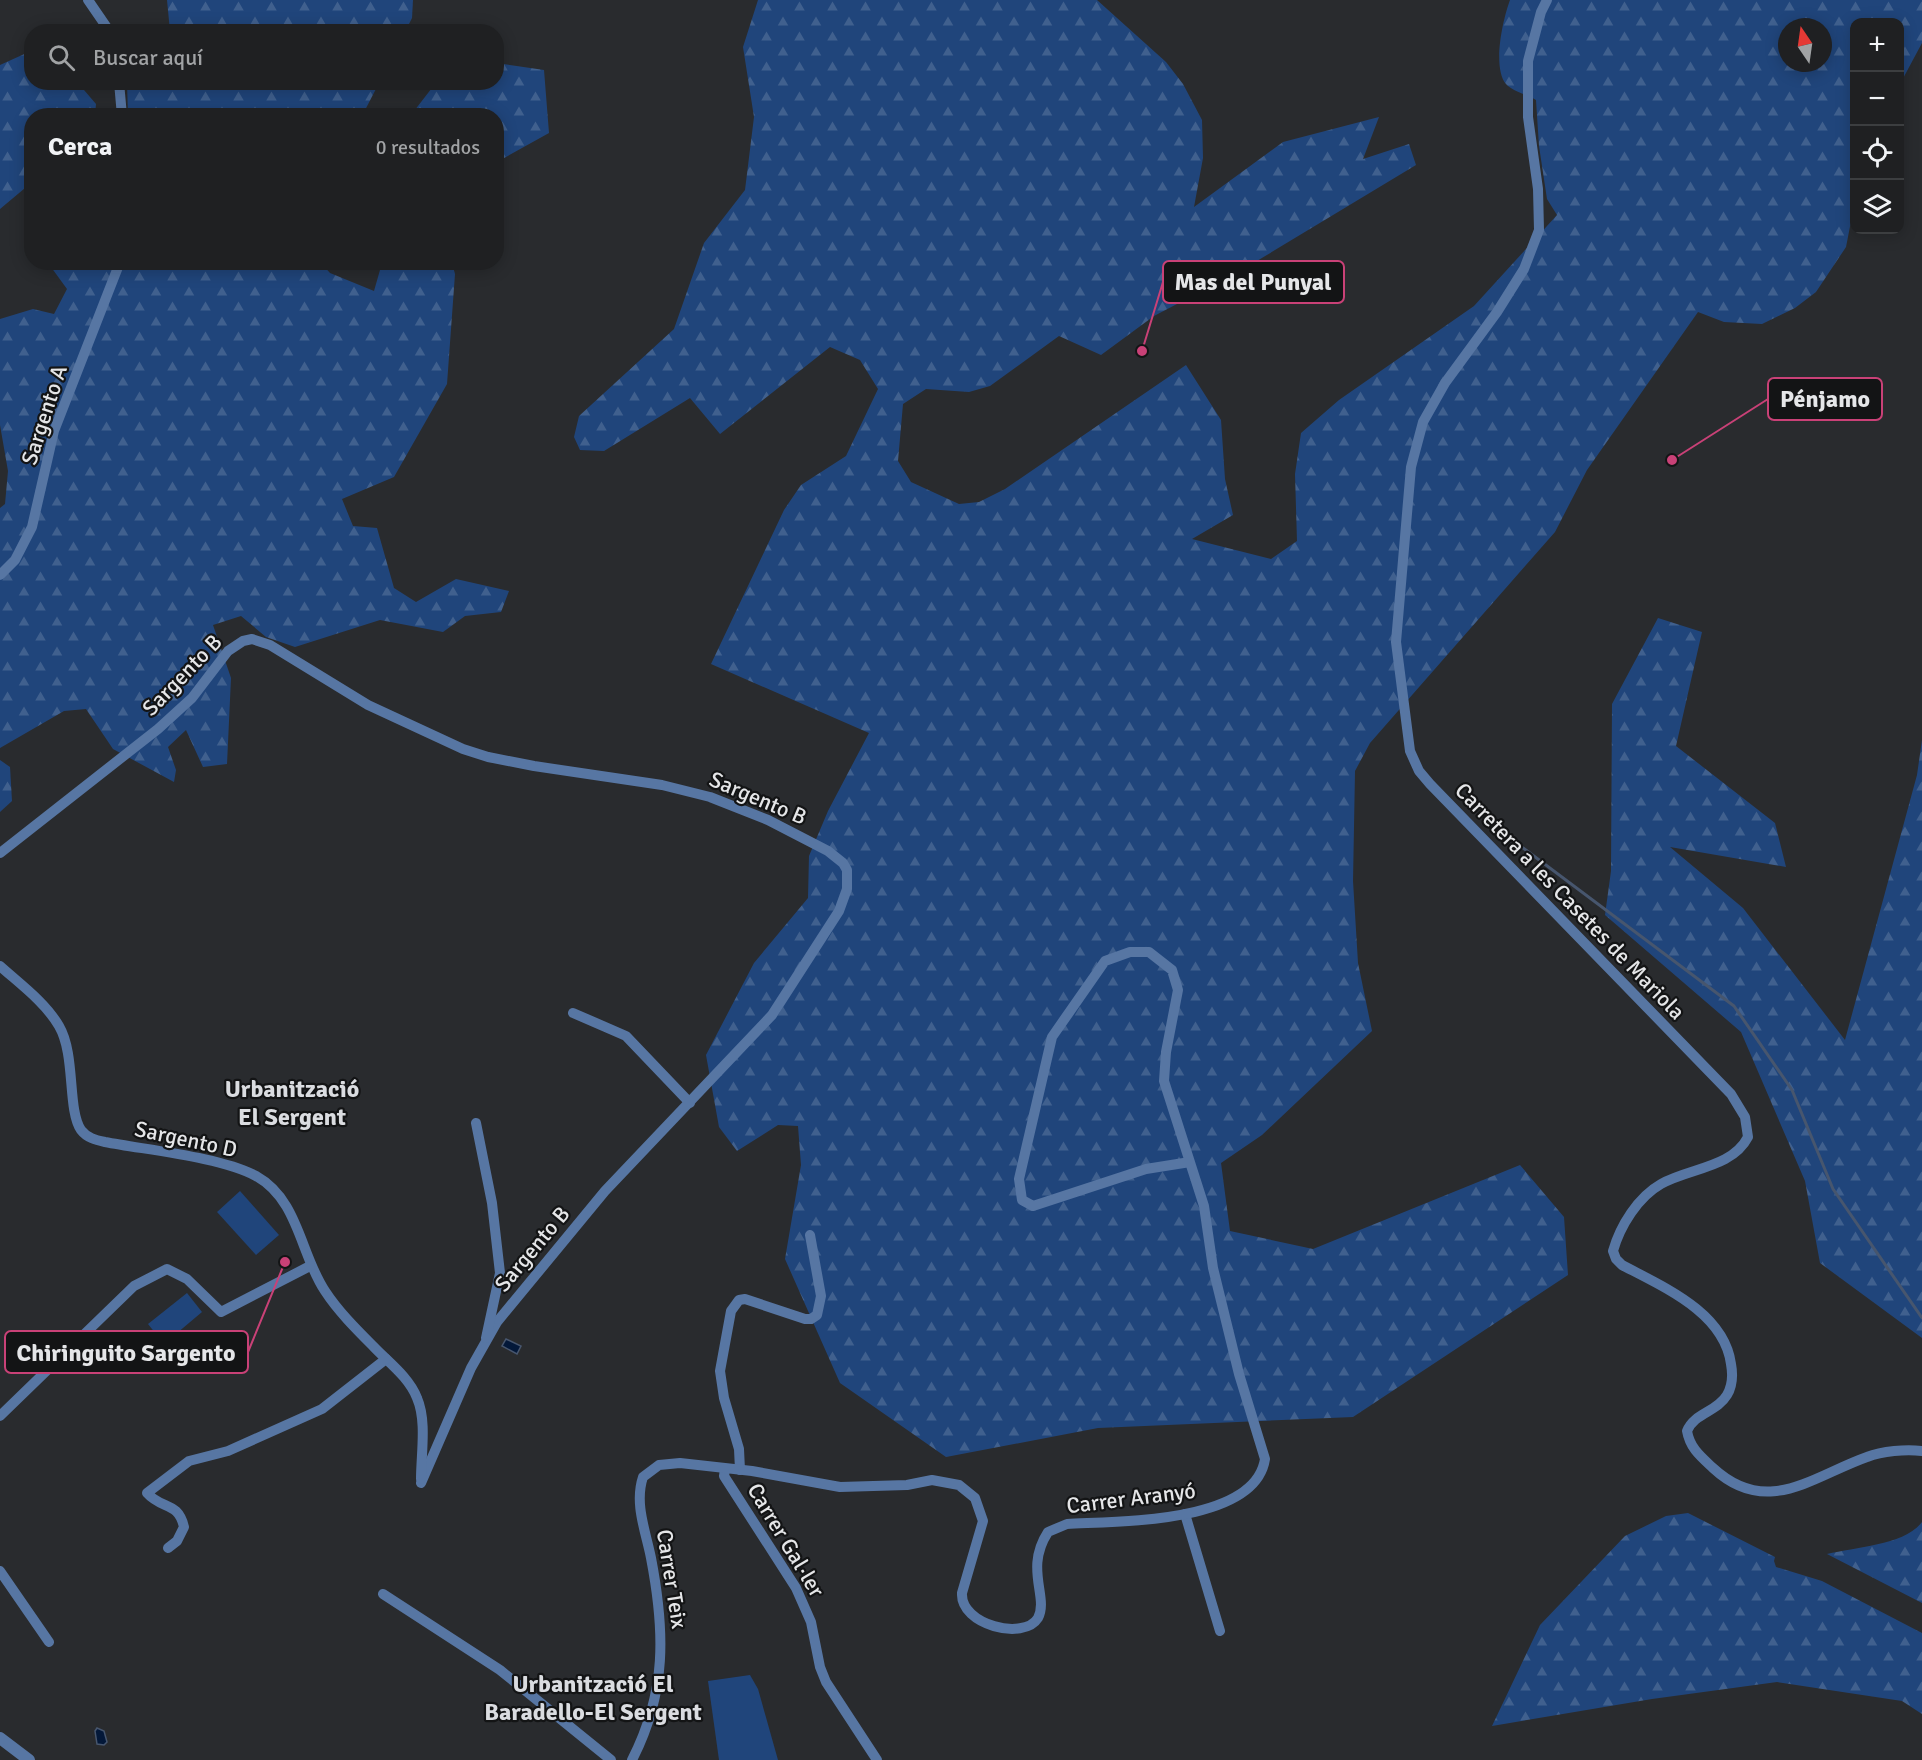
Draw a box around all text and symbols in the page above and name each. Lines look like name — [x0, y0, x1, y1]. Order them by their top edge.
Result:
north arrow — [1778, 18, 1832, 72]
map controls — [1850, 18, 1904, 234]
button: + — [1850, 18, 1904, 72]
search box — [24, 24, 504, 90]
icon: search — [45, 41, 78, 74]
text: Buscar aquí — [93, 44, 203, 71]
button: − — [1850, 72, 1904, 126]
button: locate — [1850, 126, 1904, 180]
text: Cerca — [48, 131, 112, 163]
text: 0 resultados — [376, 135, 480, 160]
button: layers — [1850, 180, 1904, 234]
callout: Mas del Punyal — [1163, 261, 1344, 303]
text: Mas del Punyal — [1174, 267, 1332, 297]
street label: Sargento A — [15, 361, 73, 468]
callout: Pénjamo — [1768, 378, 1882, 420]
text: Pénjamo — [1780, 384, 1870, 414]
street label: Sargento B — [137, 629, 227, 721]
street label: Sargento B — [705, 765, 811, 831]
street label: Carretera a les Casetes de Mariola — [1449, 777, 1691, 1025]
district label: Urbanització El Sergent — [225, 1074, 359, 1132]
street label: Sargento D — [132, 1115, 240, 1163]
street label: Sargento B — [489, 1201, 575, 1297]
callout: Chiringuito Sargento — [5, 1331, 248, 1373]
text: Chiringuito Sargento — [17, 1338, 235, 1368]
street label: Carrer Aranyó — [1065, 1477, 1197, 1519]
street label: Carrer Gal·ler — [742, 1478, 830, 1602]
street label: Carrer Teix — [651, 1528, 693, 1630]
district label: Urbanització El Baradello-El Sergent — [484, 1669, 702, 1727]

